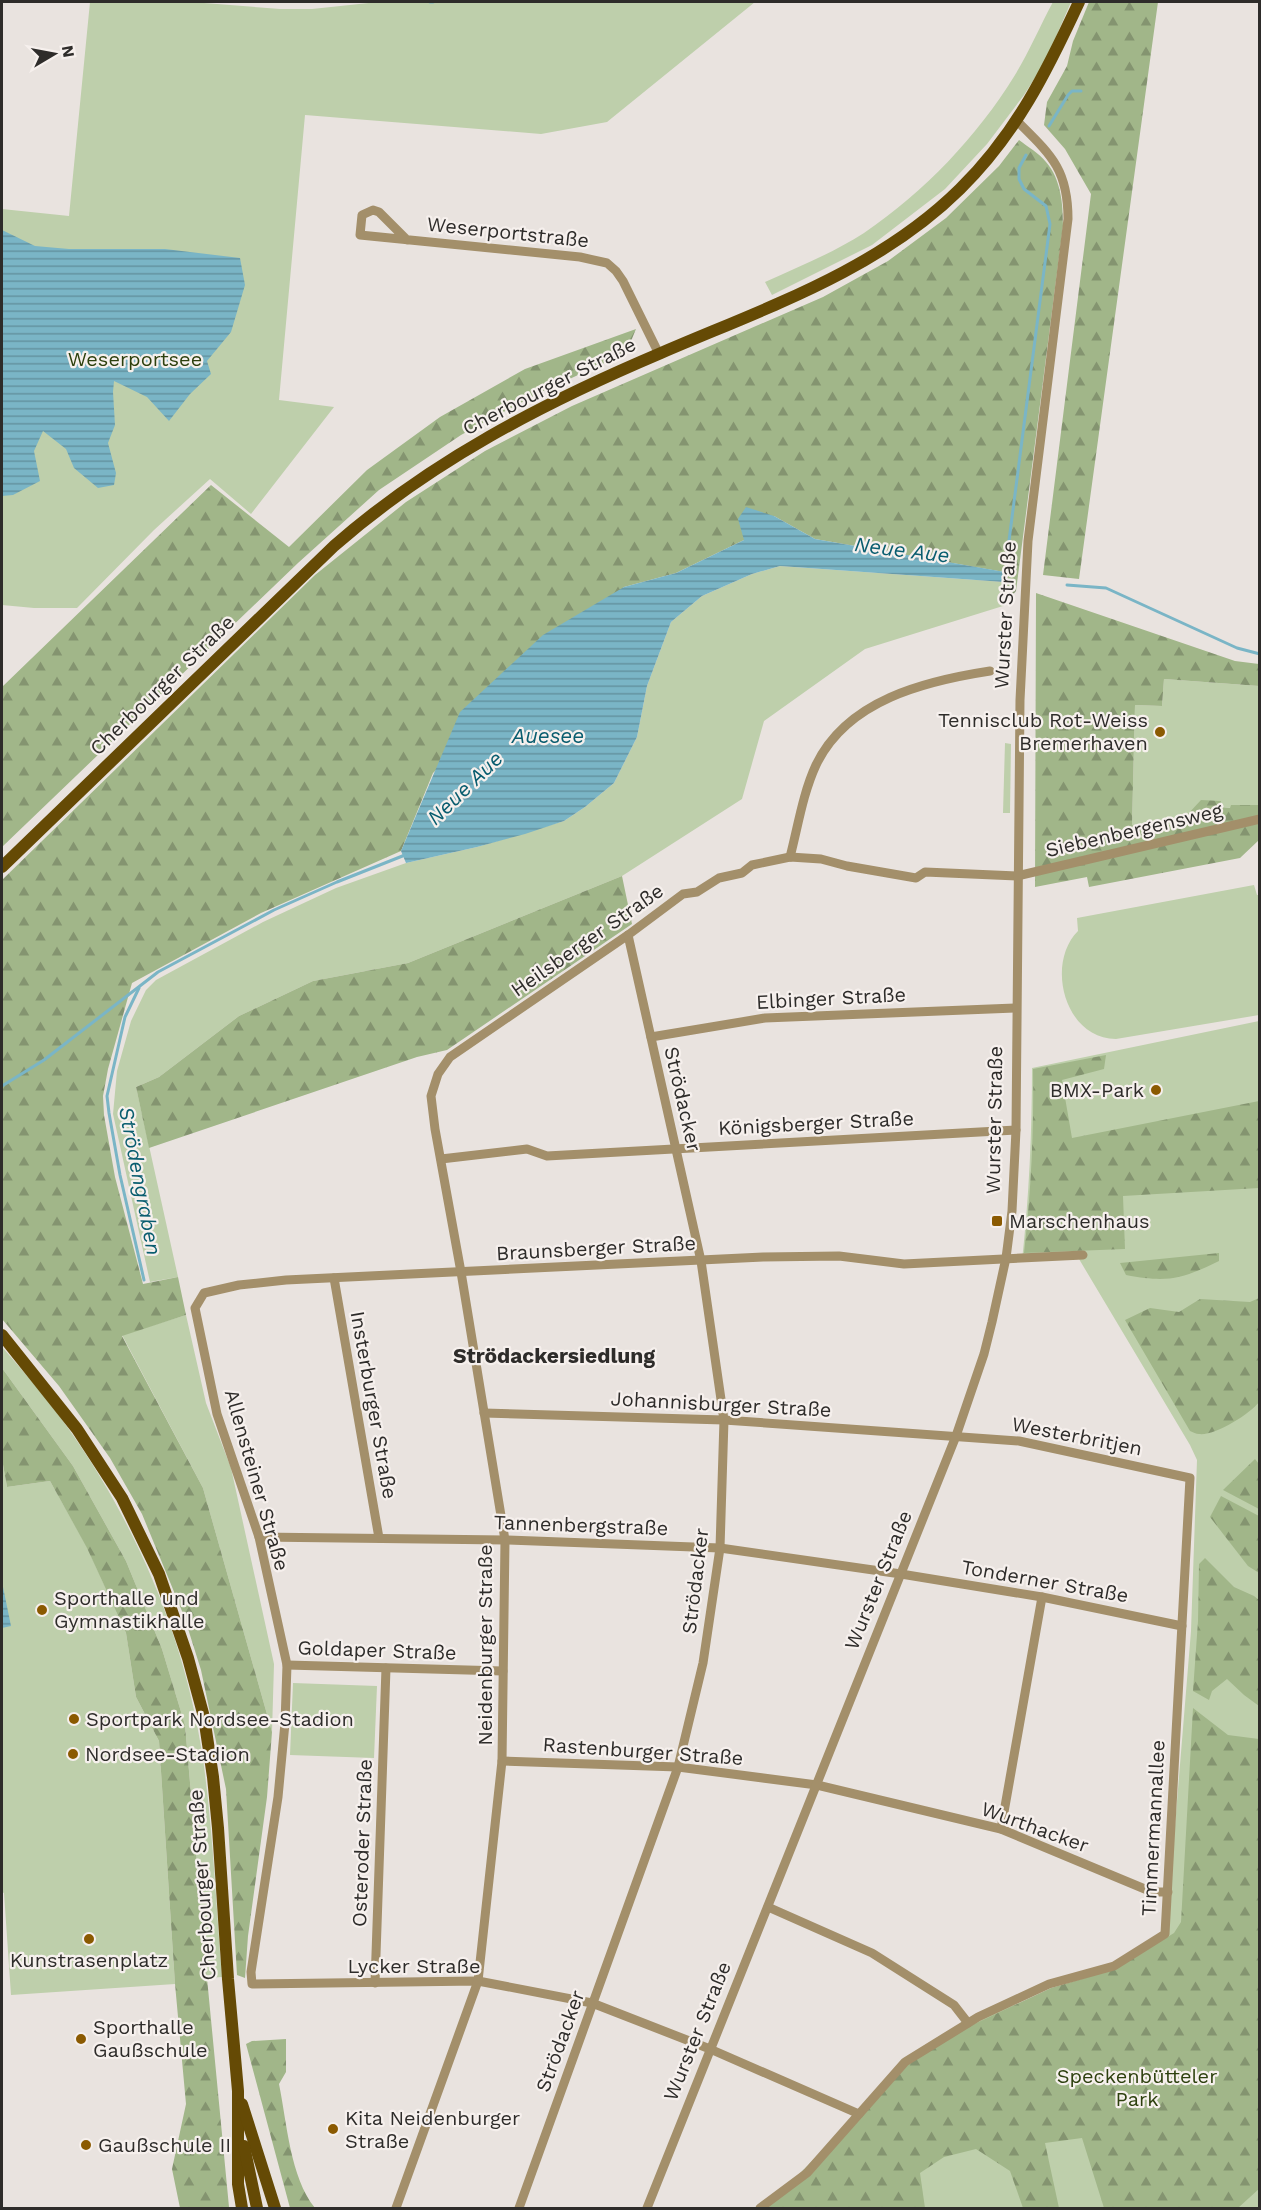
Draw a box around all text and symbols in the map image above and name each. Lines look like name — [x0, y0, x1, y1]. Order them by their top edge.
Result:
north arrow — [24, 24, 84, 84]
text: N — [58, 44, 79, 59]
street label: Weserportstraße — [426, 212, 590, 252]
street label: Cherbourger Straße — [458, 332, 640, 440]
park label: Weserportsee — [68, 347, 202, 371]
water label: Neue Aue — [853, 531, 951, 568]
street label: Wurster Straße — [989, 540, 1021, 690]
street label: Cherbourger Straße — [85, 610, 239, 760]
place label: Tennisclub Rot-Weiss Bremerhaven — [938, 708, 1148, 755]
water label: Auesee — [511, 723, 584, 748]
marker: Tennisclub Rot-Weiss Bremerhaven — [1153, 725, 1167, 739]
water label: Neue Aue — [422, 745, 508, 830]
street label: Siebenbergensweg — [1043, 798, 1225, 862]
street label: Heilsberger Straße — [506, 878, 668, 1002]
street label: Elbinger Straße — [755, 982, 907, 1014]
street label: Strödacker — [659, 1044, 707, 1154]
street label: Wurster Straße — [981, 1046, 1007, 1194]
place label: BMX-Park — [1050, 1078, 1144, 1102]
marker: BMX-Park — [1149, 1083, 1163, 1097]
water label: Strödengraben — [114, 1104, 167, 1257]
street label: Königsberger Straße — [718, 1106, 914, 1140]
place label: Marschenhaus — [1009, 1209, 1150, 1233]
marker: Marschenhaus — [990, 1214, 1004, 1228]
street label: Braunsberger Straße — [495, 1231, 697, 1265]
street label: Insterburger Straße — [346, 1309, 402, 1501]
district label: Strödackersiedlung — [453, 1343, 655, 1368]
street label: Allensteiner Straße — [220, 1386, 294, 1574]
street label: Johannisburger Straße — [610, 1386, 832, 1422]
street label: Westerbritjen — [1010, 1412, 1144, 1460]
street label: Wurster Straße — [839, 1507, 917, 1653]
street label: Tannenbergstraße — [493, 1510, 669, 1540]
street label: Strödacker — [677, 1527, 713, 1635]
street label: Neidenburger Straße — [473, 1544, 497, 1746]
street label: Tonderner Straße — [960, 1554, 1130, 1608]
place label: Sporthalle und Gymnastikhalle — [54, 1586, 204, 1633]
marker: Sporthalle und Gymnastikhalle — [35, 1603, 49, 1617]
street label: Goldaper Straße — [297, 1635, 457, 1665]
place label: Sportpark Nordsee-Stadion — [86, 1707, 354, 1731]
marker: Sportpark Nordsee-Stadion — [67, 1712, 81, 1726]
street label: Rastenburger Straße — [542, 1732, 744, 1770]
street label: Timmermannallee — [1136, 1739, 1170, 1917]
place label: Nordsee-Stadion — [85, 1742, 250, 1766]
marker: Nordsee-Stadion — [66, 1747, 80, 1761]
street label: Osteroder Straße — [347, 1759, 377, 1927]
street label: Cherbourger Straße — [183, 1789, 221, 1981]
street label: Wurthacker — [978, 1796, 1092, 1858]
marker: Kunstrasenplatz — [82, 1932, 96, 1946]
place label: Kunstrasenplatz — [10, 1948, 168, 1972]
street label: Lycker Straße — [348, 1954, 481, 1978]
street label: Wurster Straße — [658, 1958, 736, 2104]
street label: Strödacker — [530, 1987, 590, 2095]
place label: Sporthalle Gaußschule — [93, 2015, 208, 2062]
marker: Sporthalle Gaußschule — [74, 2032, 88, 2046]
park label: Speckenbütteler Park — [1057, 2064, 1217, 2111]
place label: Kita Neidenburger Straße — [345, 2106, 520, 2153]
marker: Kita Neidenburger Straße — [326, 2122, 340, 2136]
place label: Gaußschule II — [98, 2133, 231, 2157]
marker: Gaußschule II — [79, 2138, 93, 2152]

